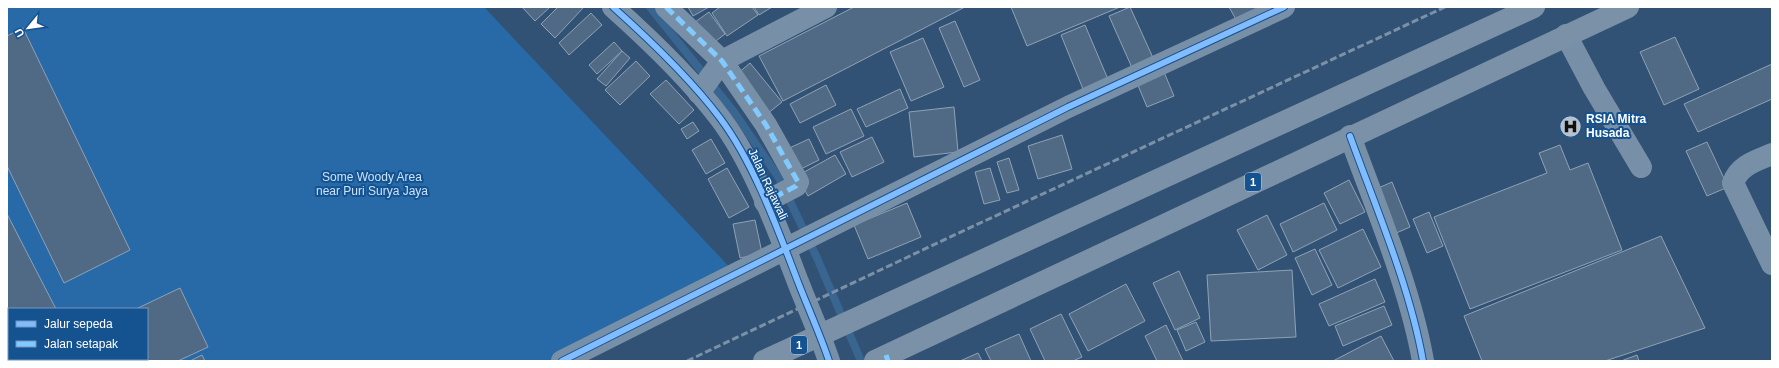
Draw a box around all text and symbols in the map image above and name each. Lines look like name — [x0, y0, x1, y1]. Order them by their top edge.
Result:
north arrow — [8, 8, 48, 48]
text: U — [12, 26, 26, 39]
place label: RSIA Mitra Husada — [1586, 112, 1647, 140]
hospital icon: RSIA Mitra Husada — [1558, 113, 1584, 139]
street label: Jalan Rajawali — [745, 146, 791, 222]
park label: Some Woody Area near Puri Surya Jaya — [316, 170, 428, 198]
road number: 1 — [1245, 173, 1261, 191]
legend — [8, 308, 148, 360]
text: Jalur sepeda — [44, 317, 113, 331]
road number: 1 — [791, 336, 807, 354]
text: Jalan setapak — [44, 337, 119, 351]

